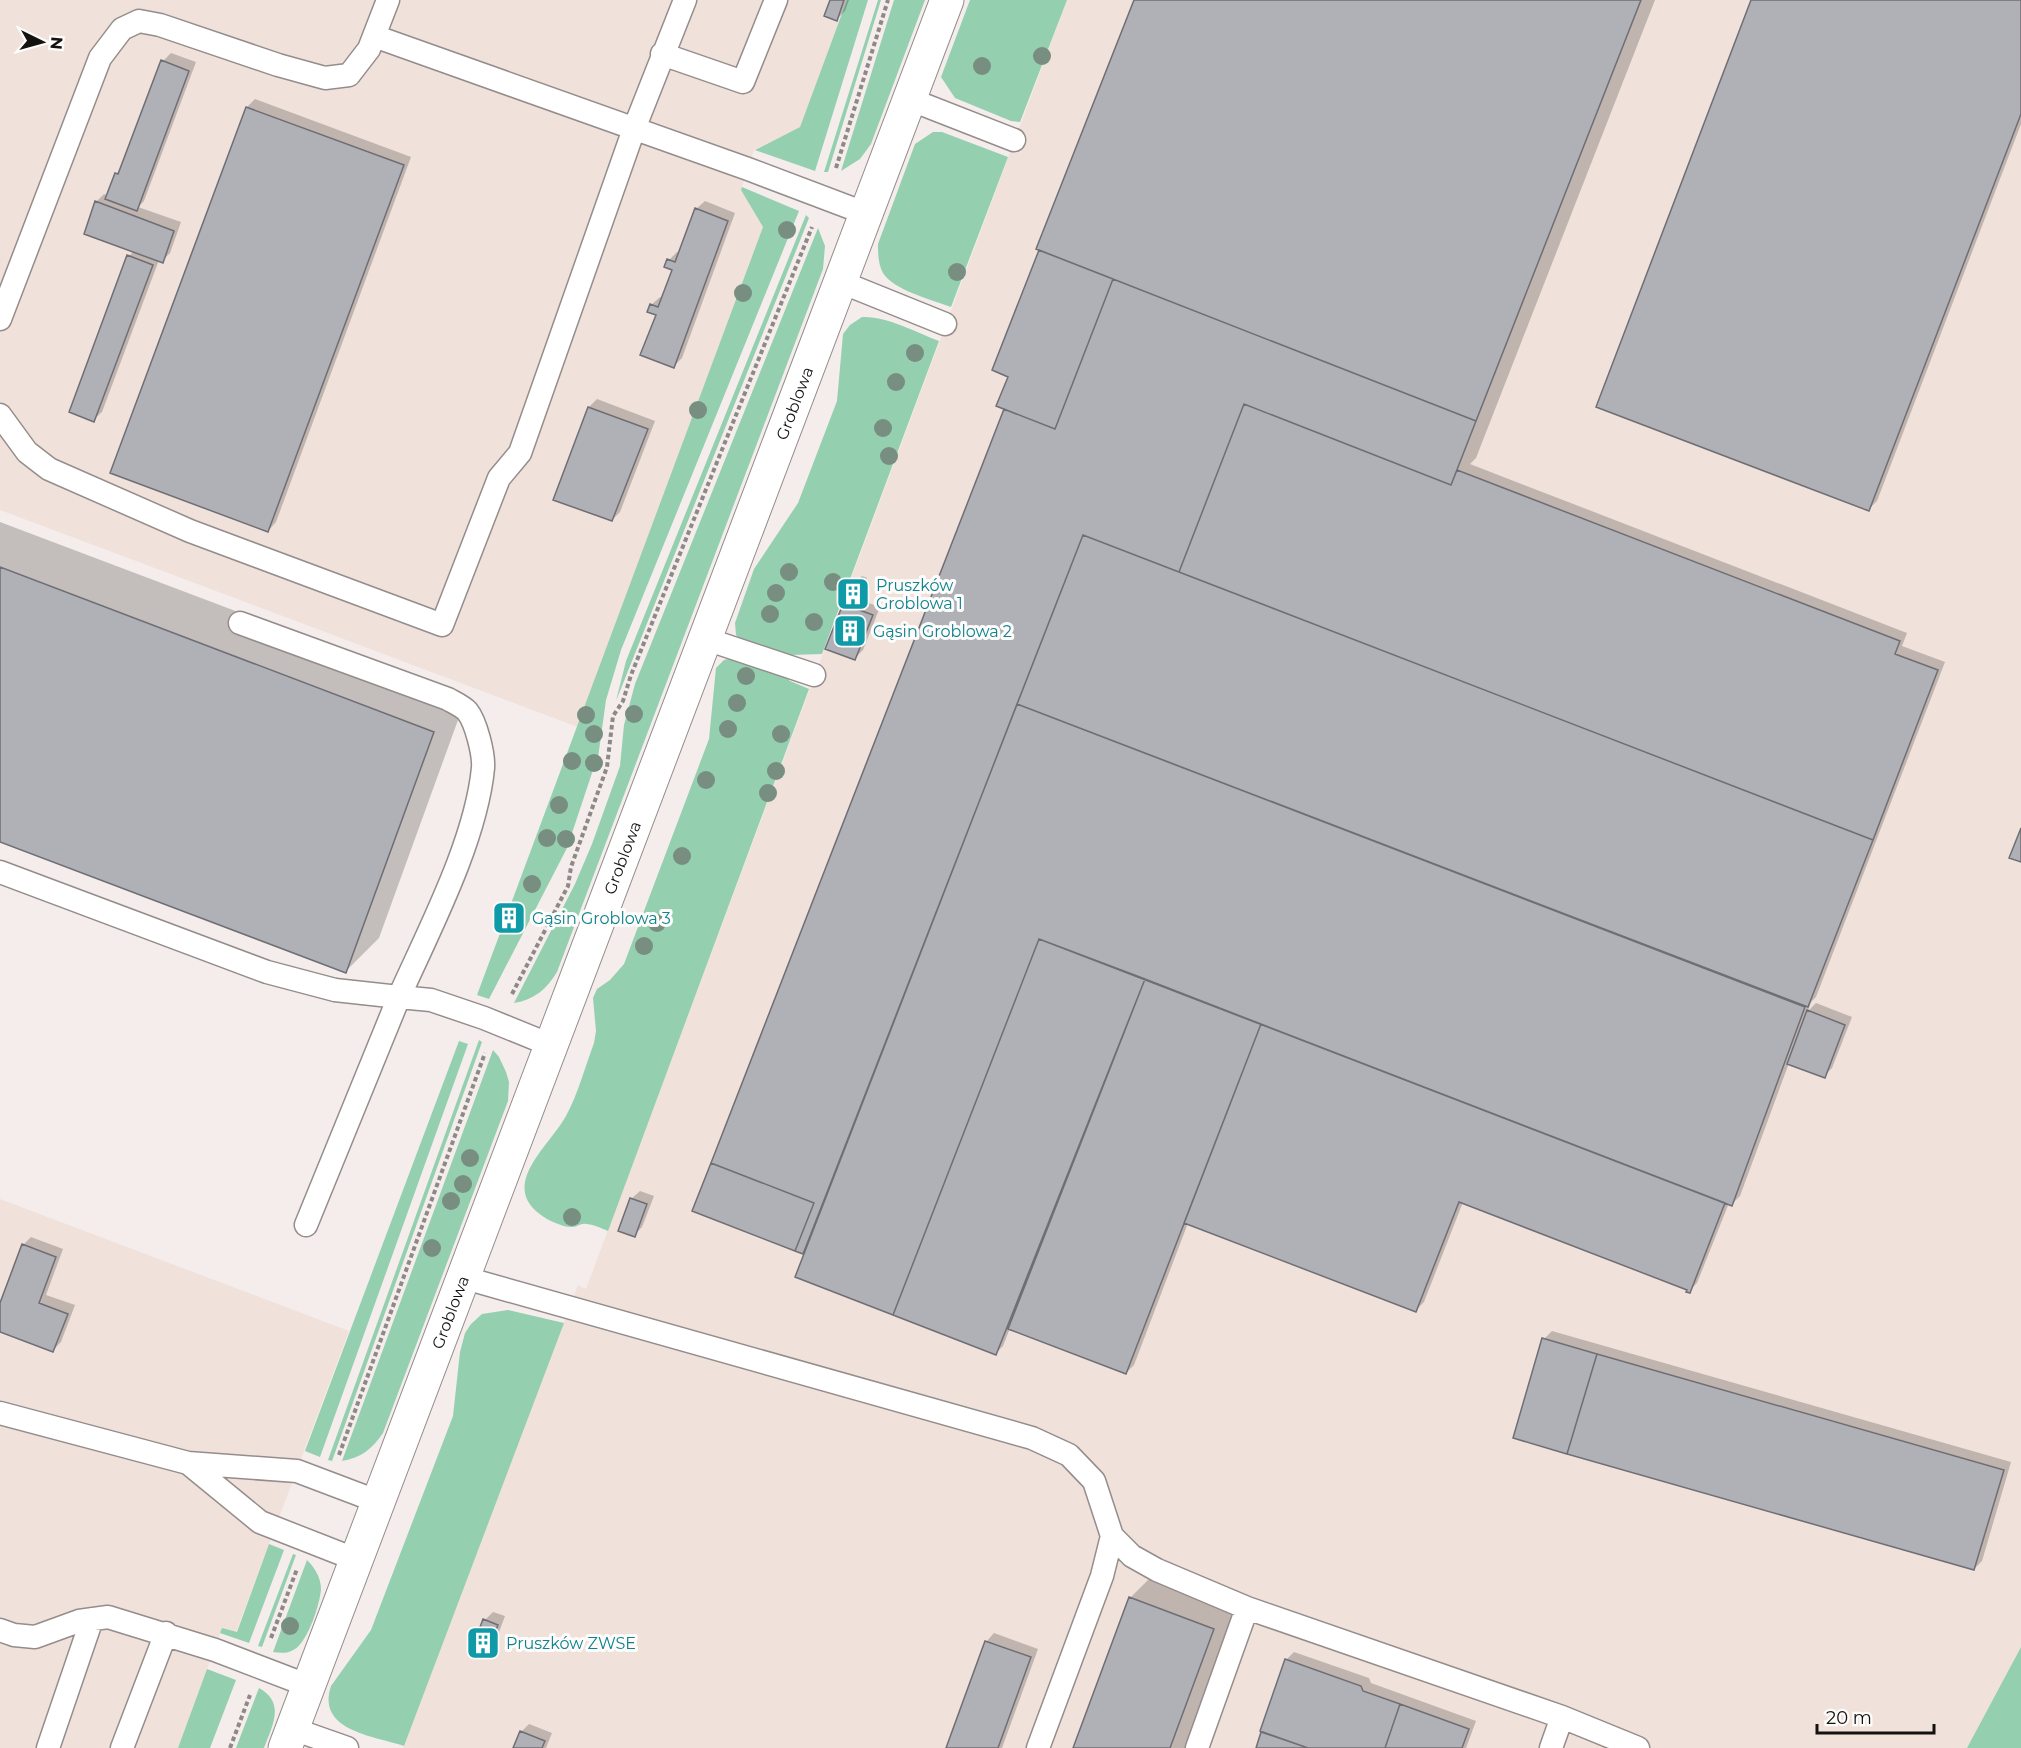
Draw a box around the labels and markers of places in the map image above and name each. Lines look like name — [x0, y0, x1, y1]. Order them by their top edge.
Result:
building icon: Pruszków Groblowa 1 — [835, 576, 871, 612]
place label: Pruszków Groblowa 1 — [876, 576, 963, 613]
building icon: Gąsin Groblowa 2 — [832, 613, 868, 649]
place label: Gąsin Groblowa 2 — [873, 622, 1012, 641]
building icon: Gąsin Groblowa 3 — [491, 900, 527, 936]
place label: Gąsin Groblowa 3 — [532, 909, 671, 928]
building icon: Pruszków ZWSE — [465, 1625, 501, 1661]
place label: Pruszków ZWSE — [506, 1634, 636, 1653]

